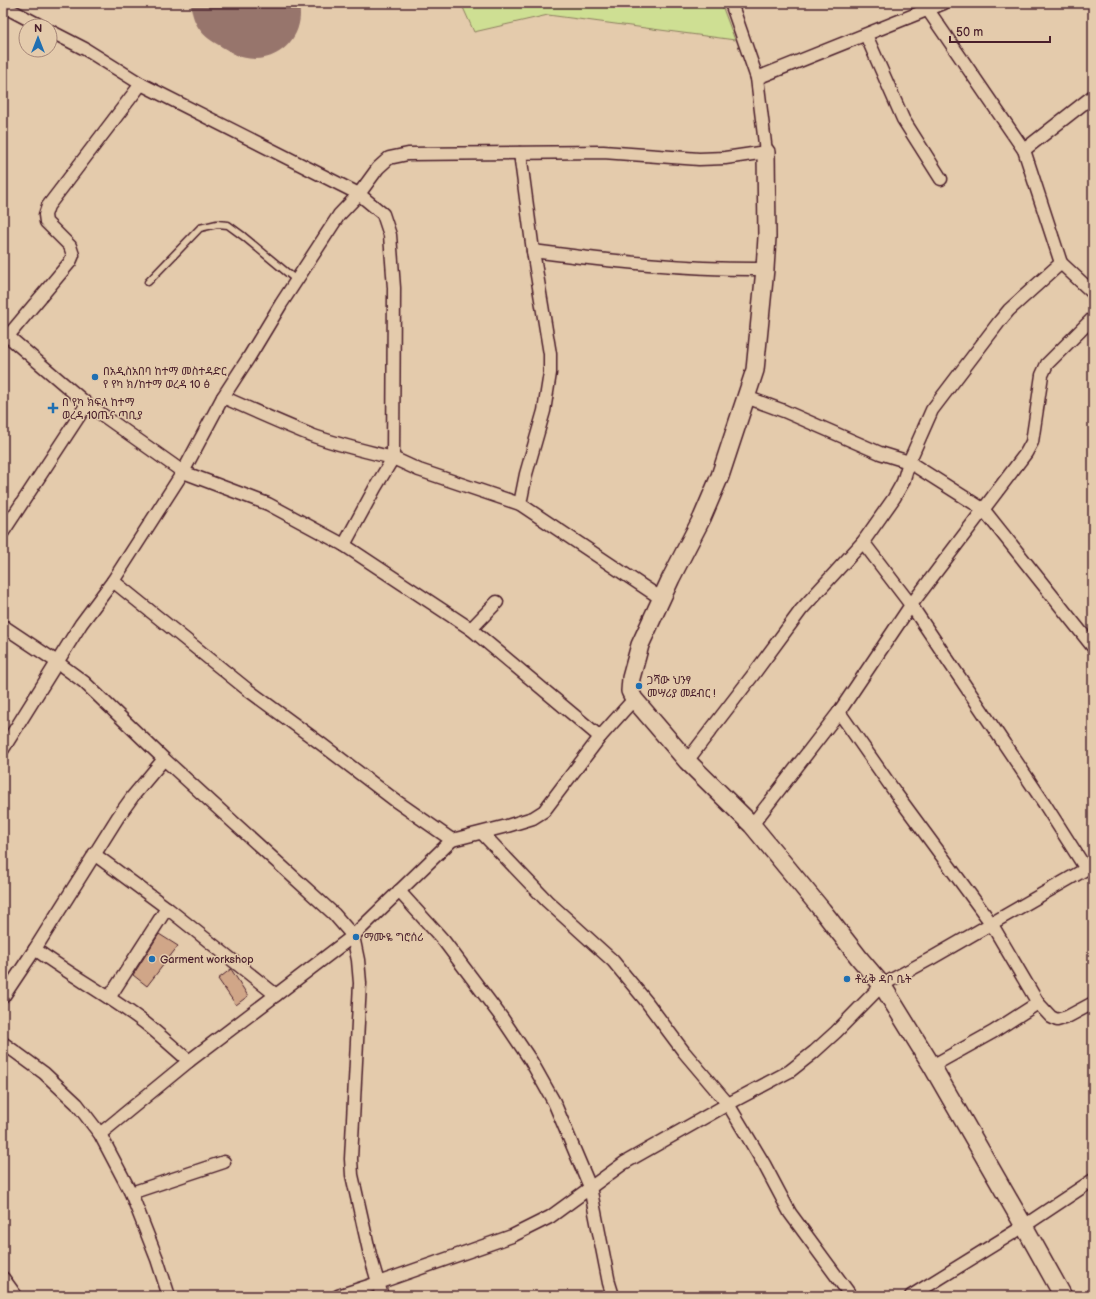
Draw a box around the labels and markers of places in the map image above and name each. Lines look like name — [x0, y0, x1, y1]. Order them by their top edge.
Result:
place label: በአዲስአበባ ከተማ መስተዳድር የ የካ ክ/ከተማ ወረዳ 10 ፅ — [103, 365, 227, 391]
marker: በአዲስአበባ ከተማ መስተዳድር የ የካ ክ/ከተማ ወረዳ 10 ፅ — [90, 372, 100, 382]
place label: በ የካ ክፍለ ከተማ ወረዳ 10ጤና ጣቢያ — [62, 396, 142, 422]
marker: በ የካ ክፍለ ከተማ ወረዳ 10ጤና ጣቢያ — [47, 402, 59, 414]
place label: ጋሻው ህንፃ መሣሪያ መደብር ! — [647, 674, 716, 700]
marker: ጋሻው ህንፃ መሣሪያ መደብር ! — [634, 681, 644, 691]
place label: ማሙዬ ግሮሰሪ — [364, 931, 424, 944]
marker: ማሙዬ ግሮሰሪ — [351, 932, 361, 942]
place label: Garment workshop — [160, 953, 254, 966]
marker: Garment workshop — [147, 954, 157, 964]
place label: ቶፊቅ ዳቦ ቤት — [855, 973, 912, 986]
marker: ቶፊቅ ዳቦ ቤት — [842, 974, 852, 984]

